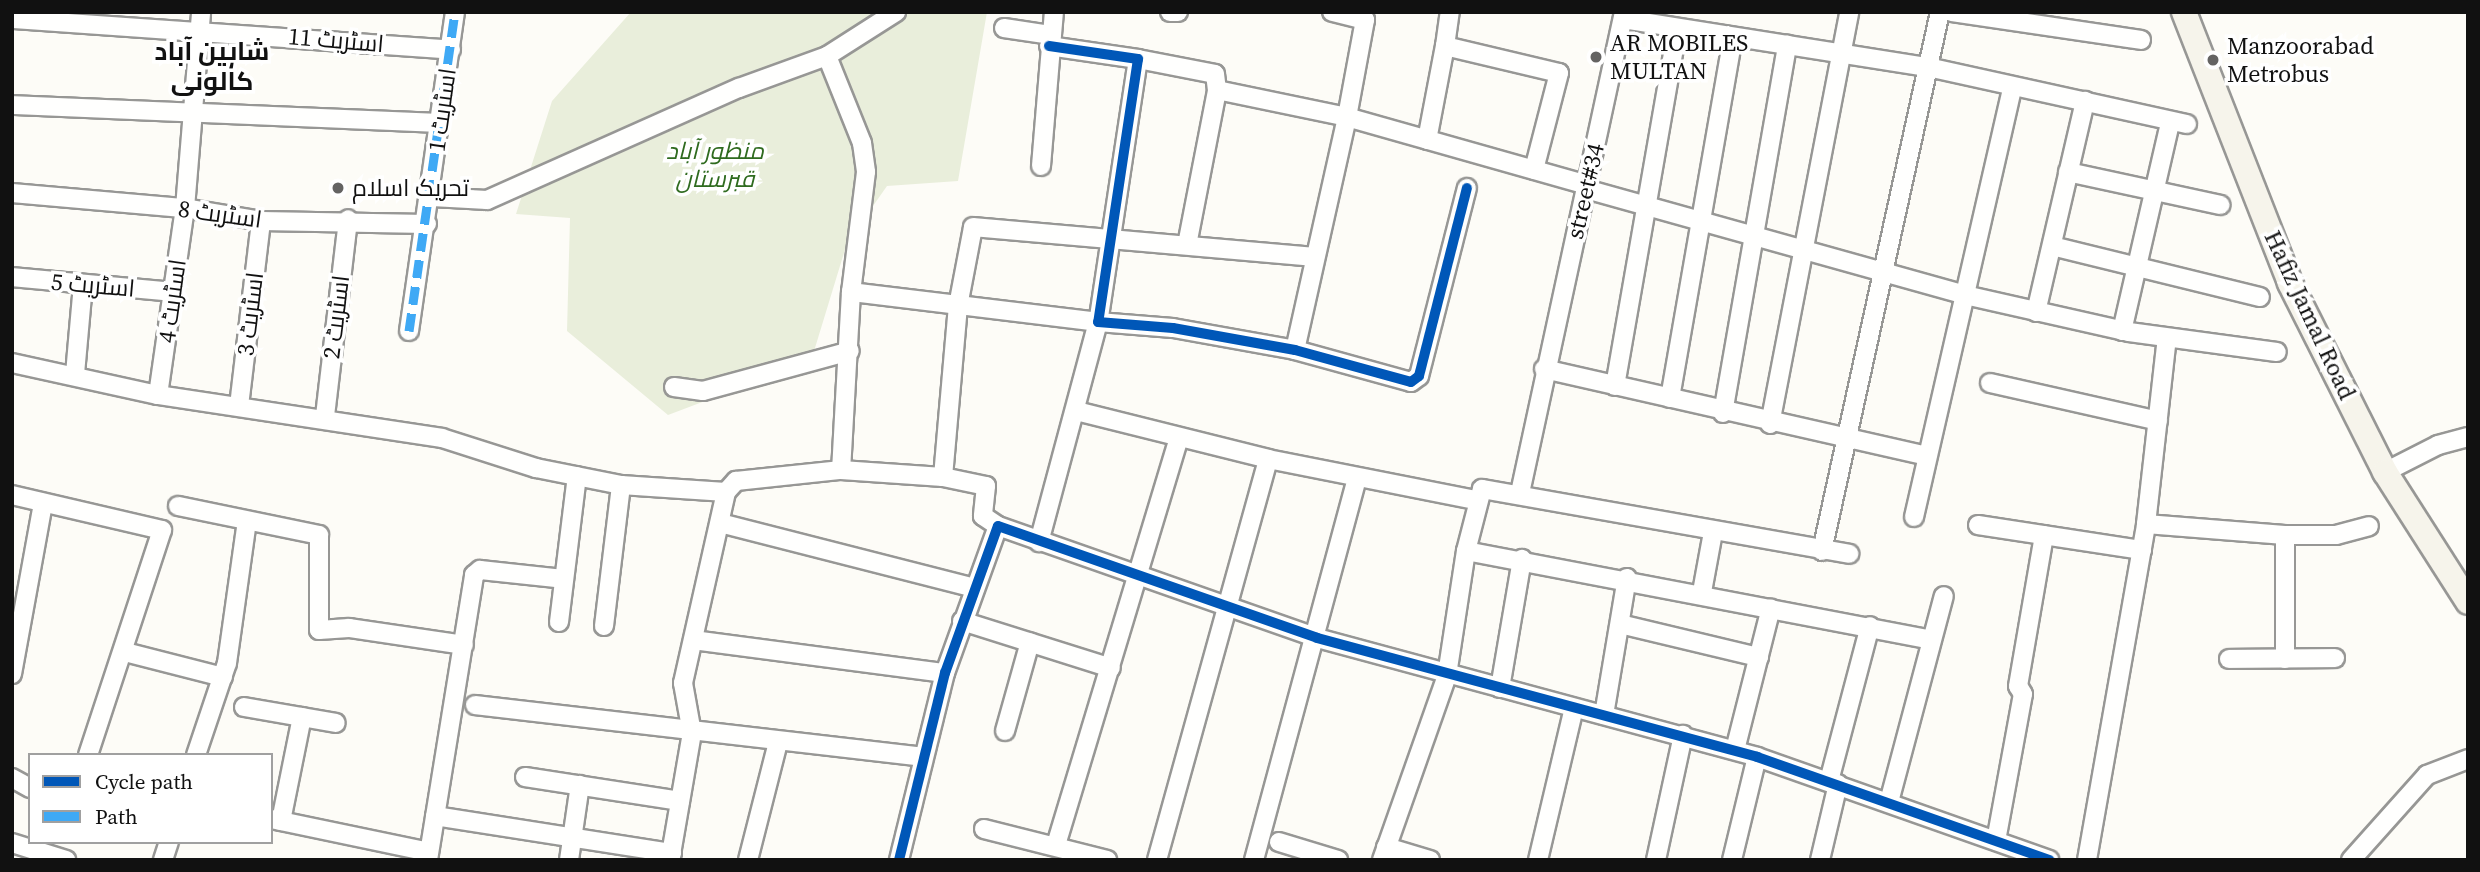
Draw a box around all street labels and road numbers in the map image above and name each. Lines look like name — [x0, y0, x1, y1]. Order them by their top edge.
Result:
street label: اسٹریٹ 11 — [287, 21, 385, 59]
street label: اسٹریٹ 1 — [422, 66, 462, 154]
street label: street#34 — [1560, 140, 1610, 242]
street label: اسٹریٹ 8 — [176, 194, 264, 234]
street label: Hafiz Jamal Road — [2258, 226, 2362, 404]
street label: اسٹریٹ 4 — [152, 257, 192, 345]
street label: اسٹریٹ 5 — [50, 267, 136, 303]
street label: اسٹریٹ 3 — [231, 270, 269, 358]
street label: اسٹریٹ 2 — [317, 273, 355, 361]

